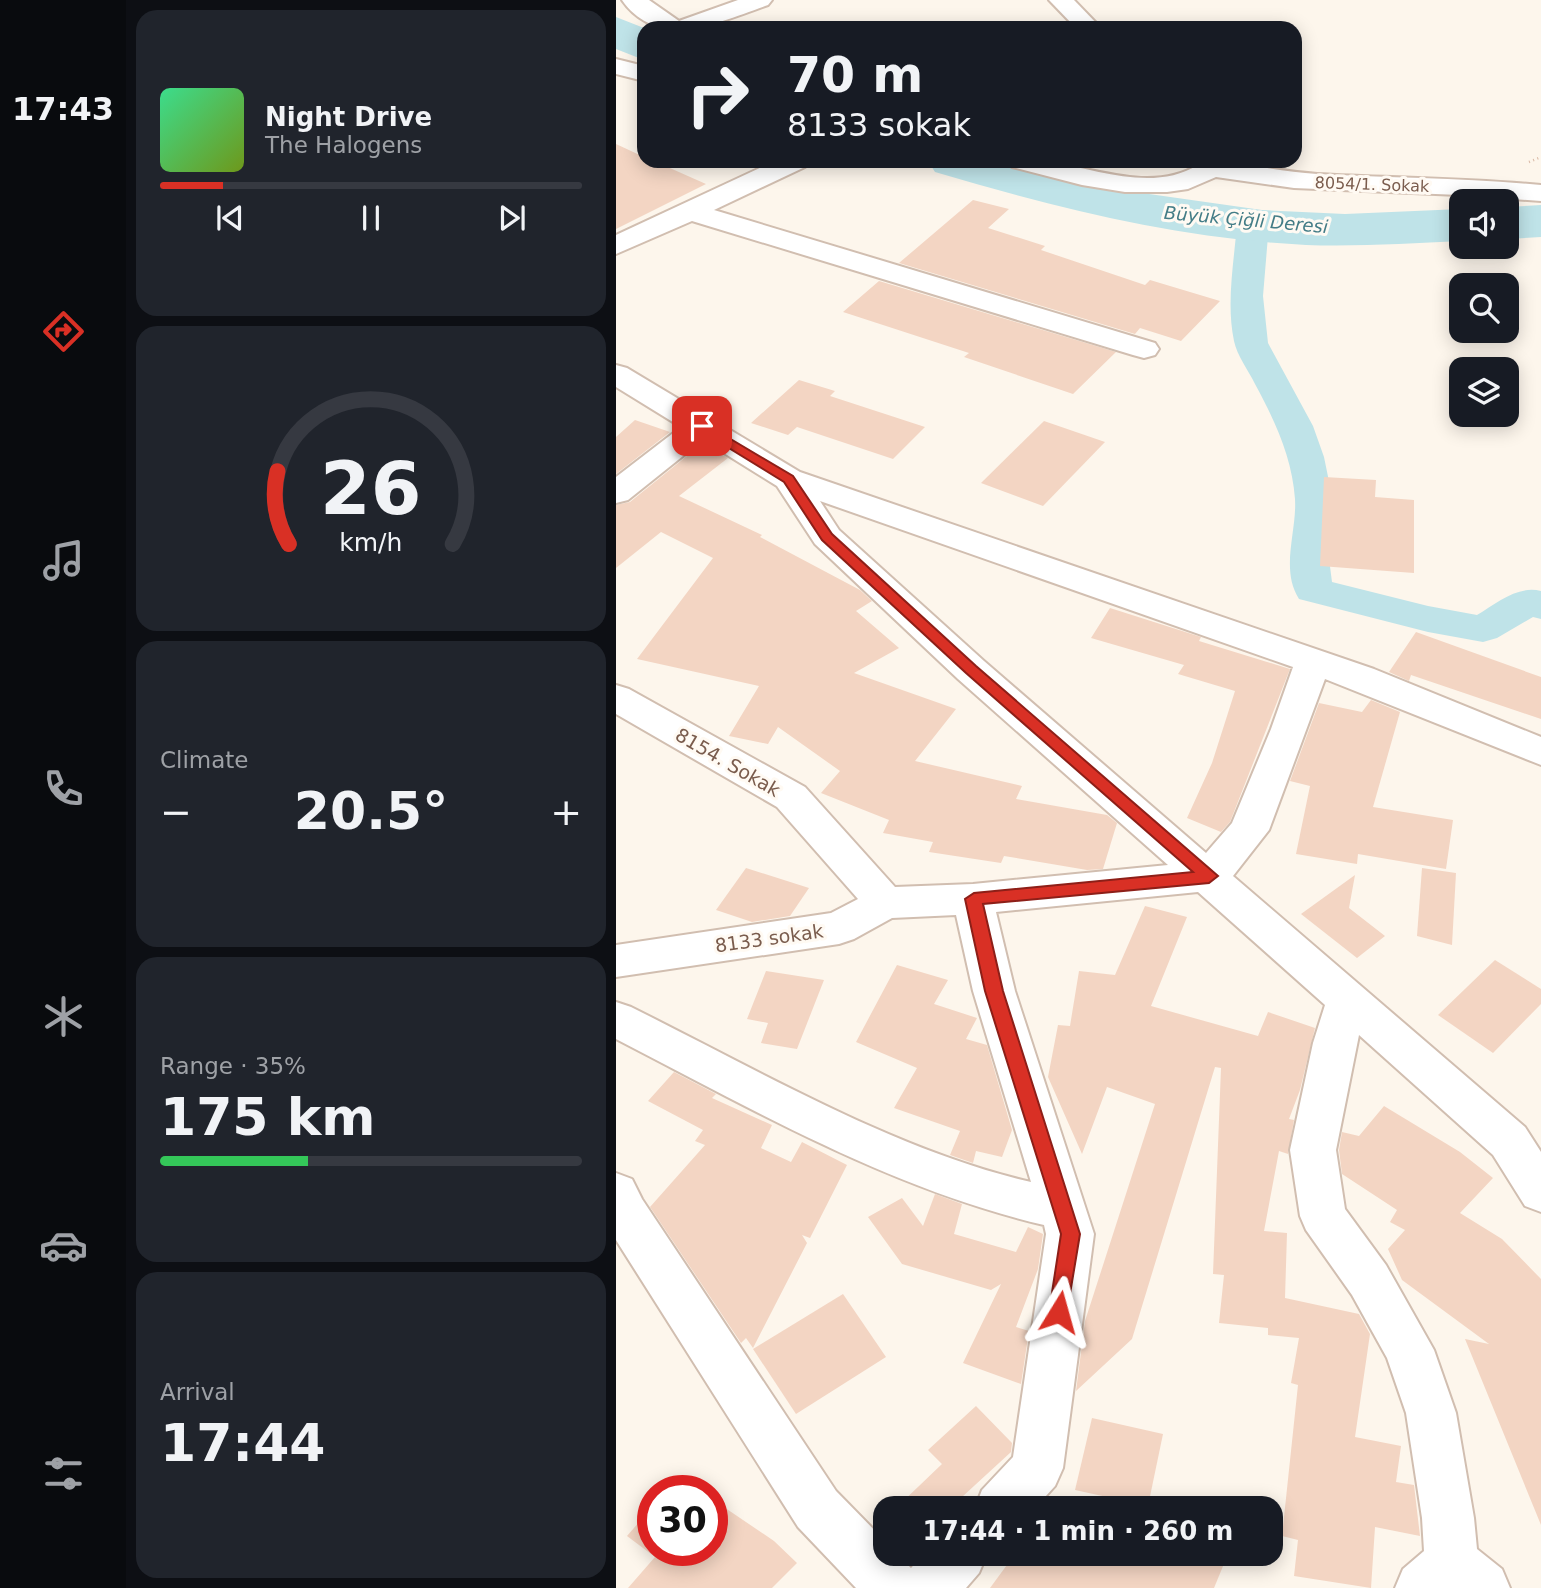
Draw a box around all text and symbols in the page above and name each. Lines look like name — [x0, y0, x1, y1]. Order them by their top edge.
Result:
text: 70 m — [787, 47, 923, 104]
icon: right — [672, 49, 763, 140]
text: 17:43 — [12, 90, 114, 128]
text: Night Drive — [265, 102, 432, 132]
text: 8133 sokak — [787, 106, 971, 144]
text: The Halogens — [265, 132, 422, 158]
street label: 8054/1. Sokak — [1314, 173, 1430, 196]
map controls — [1449, 189, 1519, 427]
button: sound — [1449, 189, 1519, 259]
icon: previous — [211, 199, 249, 237]
icon: pause — [352, 199, 390, 237]
icon: next — [493, 199, 531, 237]
water label: Büyük Çiğli Deresi — [1163, 202, 1329, 237]
button: search — [1449, 273, 1519, 343]
icon: directions — [39, 307, 88, 356]
button: layers — [1449, 357, 1519, 427]
pin — [672, 396, 732, 456]
icon: arrive — [683, 407, 721, 445]
text: 26 — [320, 447, 422, 532]
text: km/h — [339, 528, 403, 557]
icon: music — [39, 536, 88, 585]
street label: 8154. Sokak — [672, 723, 784, 801]
text: Climate — [160, 747, 249, 773]
icon: phone — [39, 764, 88, 813]
text: 20.5° — [294, 781, 448, 841]
text: − — [160, 790, 192, 834]
text: + — [550, 790, 582, 834]
street label: 8133 sokak — [713, 920, 825, 956]
icon: climate — [39, 992, 88, 1041]
text: Range · 35% — [160, 1053, 306, 1079]
text: 175 km — [160, 1087, 375, 1147]
icon: car — [39, 1221, 88, 1270]
position arrow — [1022, 1275, 1096, 1349]
text: Arrival — [160, 1379, 235, 1405]
text: 17:44 — [160, 1413, 326, 1473]
icon: filters — [39, 1449, 88, 1498]
speed limit sign: 30 — [637, 1475, 728, 1566]
text: 17:44 · 1 min · 260 m — [923, 1516, 1233, 1546]

